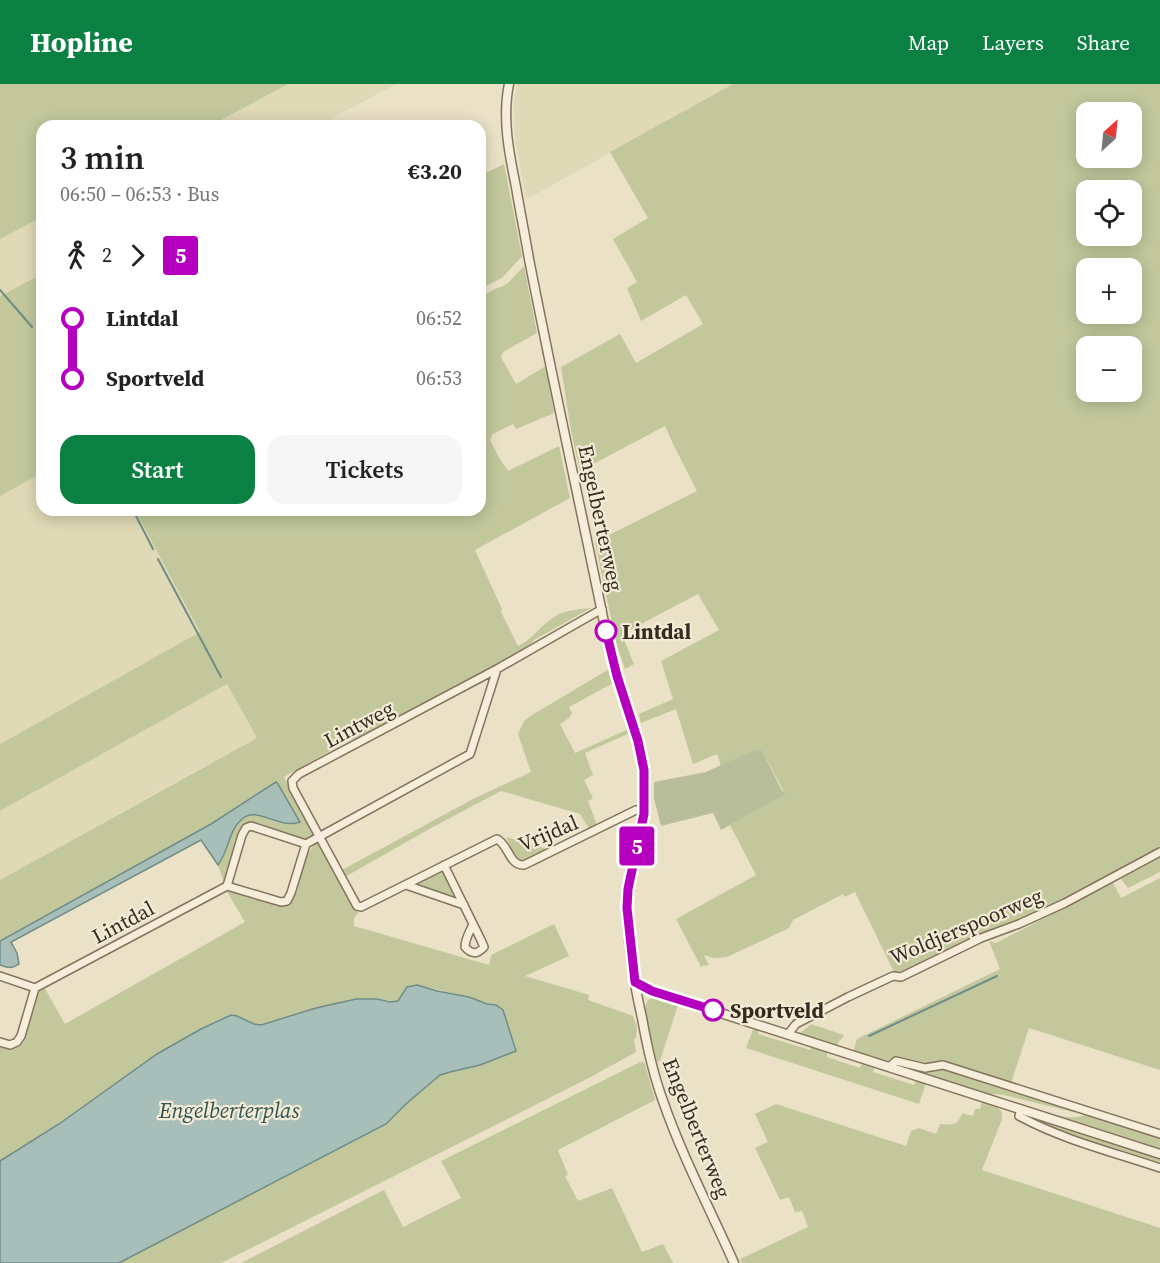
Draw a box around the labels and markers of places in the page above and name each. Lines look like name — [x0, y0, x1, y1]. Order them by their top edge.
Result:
place label: Lintdal — [622, 617, 692, 646]
marker: Lintdal — [595, 620, 617, 642]
place label: Sportveld — [730, 996, 824, 1025]
marker: Sportveld — [702, 999, 724, 1021]

